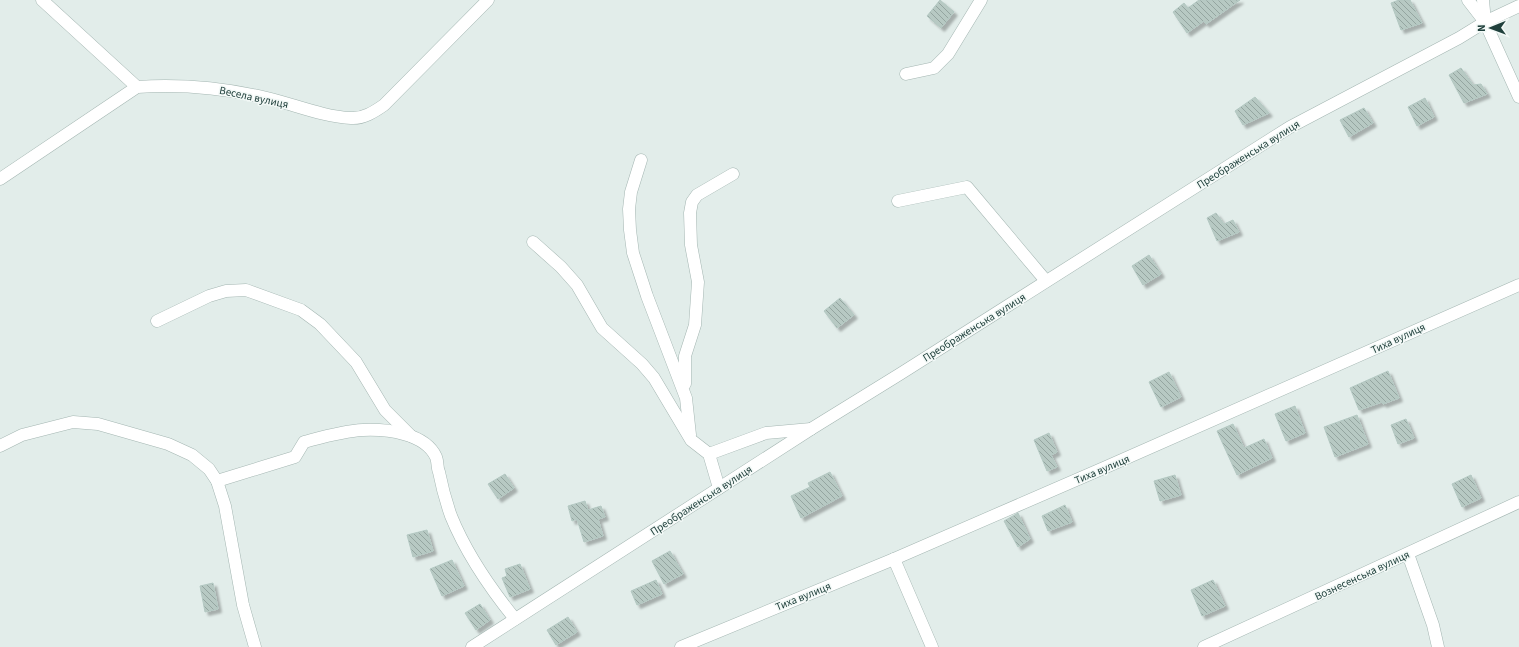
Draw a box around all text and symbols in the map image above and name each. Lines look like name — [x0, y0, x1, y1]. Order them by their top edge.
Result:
north arrow — [1471, 8, 1511, 48]
text: N — [1474, 24, 1489, 32]
street label: Весела вулиця — [218, 83, 290, 112]
street label: Преображенська вулиця — [1194, 117, 1303, 192]
street label: Преображенська вулиця — [920, 290, 1029, 365]
street label: Тиха вулиця — [1368, 319, 1428, 358]
street label: Тиха вулиця — [1072, 451, 1132, 488]
street label: Преображенська вулиця — [647, 462, 755, 539]
street label: Вознесенська вулиця — [1312, 547, 1412, 604]
street label: Тиха вулиця — [773, 579, 833, 614]

